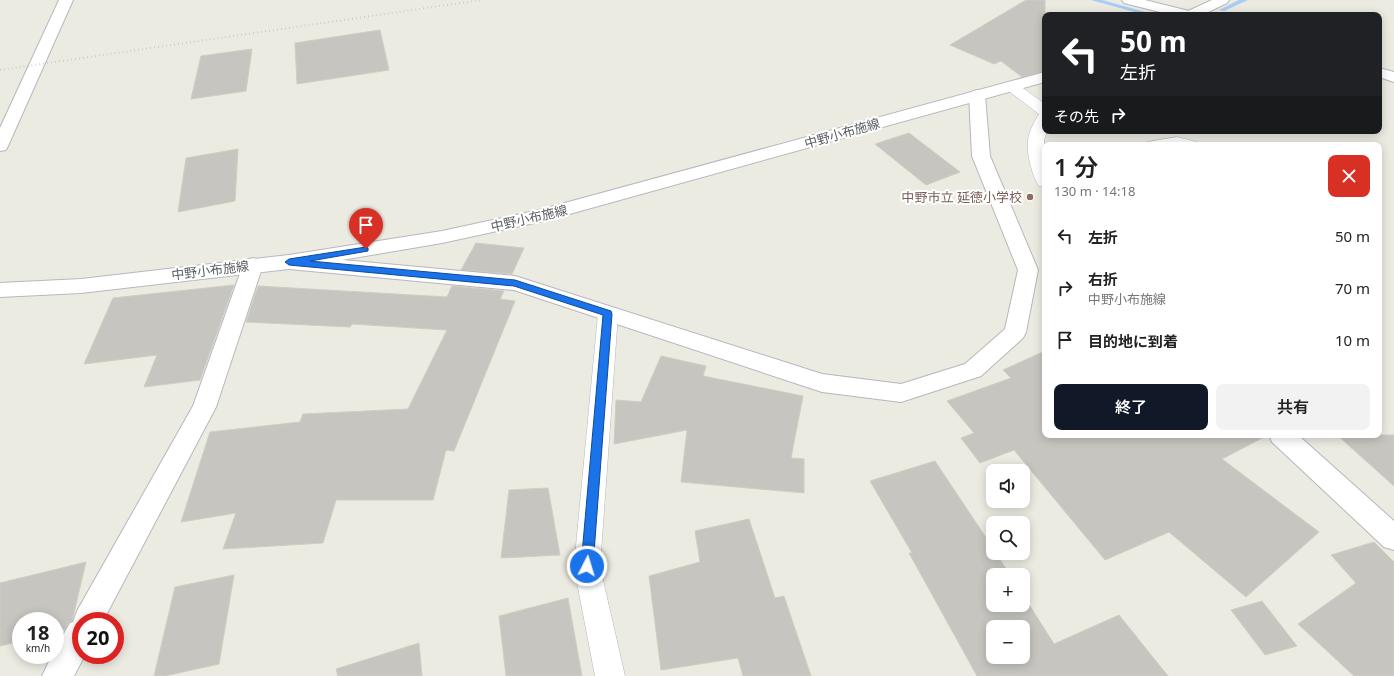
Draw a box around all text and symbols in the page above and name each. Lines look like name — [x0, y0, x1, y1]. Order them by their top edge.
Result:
text: 50 m — [1120, 22, 1187, 60]
icon: left — [1054, 28, 1106, 80]
text: 左折 — [1120, 60, 1156, 84]
icon: right — [1107, 104, 1129, 126]
text: その先 — [1054, 106, 1099, 126]
street label: 中野小布施線 — [802, 114, 882, 152]
text: 1 分 — [1054, 150, 1098, 183]
button: close — [1328, 155, 1370, 197]
text: 130 m · 14:18 — [1054, 182, 1135, 200]
place label: 中野市立 延徳小学校 — [902, 188, 1022, 206]
marker: 中野市立 延徳小学校 — [1025, 192, 1035, 202]
street label: 中野小布施線 — [489, 200, 569, 236]
pin — [349, 208, 383, 249]
icon: arrive — [355, 214, 377, 236]
icon: left — [1054, 225, 1076, 247]
text: 50 m — [1335, 226, 1370, 246]
text: 左折 — [1088, 227, 1118, 247]
street label: 中野小布施線 — [170, 256, 250, 284]
text: 右折 — [1088, 269, 1118, 289]
icon: right — [1054, 277, 1076, 299]
text: 70 m — [1335, 278, 1370, 298]
text: 中野小布施線 — [1088, 290, 1166, 308]
icon: arrive — [1054, 329, 1076, 351]
text: 10 m — [1335, 330, 1370, 350]
text: 目的地に到着 — [1088, 331, 1178, 351]
button: 終了 — [1054, 384, 1208, 430]
button: 共有 — [1216, 384, 1370, 430]
map controls — [986, 464, 1030, 664]
button: sound — [986, 464, 1030, 508]
button: search — [986, 516, 1030, 560]
position arrow — [566, 545, 608, 587]
button: + — [986, 568, 1030, 612]
speed limit sign: 20 — [72, 612, 124, 664]
text: 18 — [27, 619, 49, 646]
button: − — [986, 620, 1030, 664]
text: km/h — [26, 641, 50, 655]

